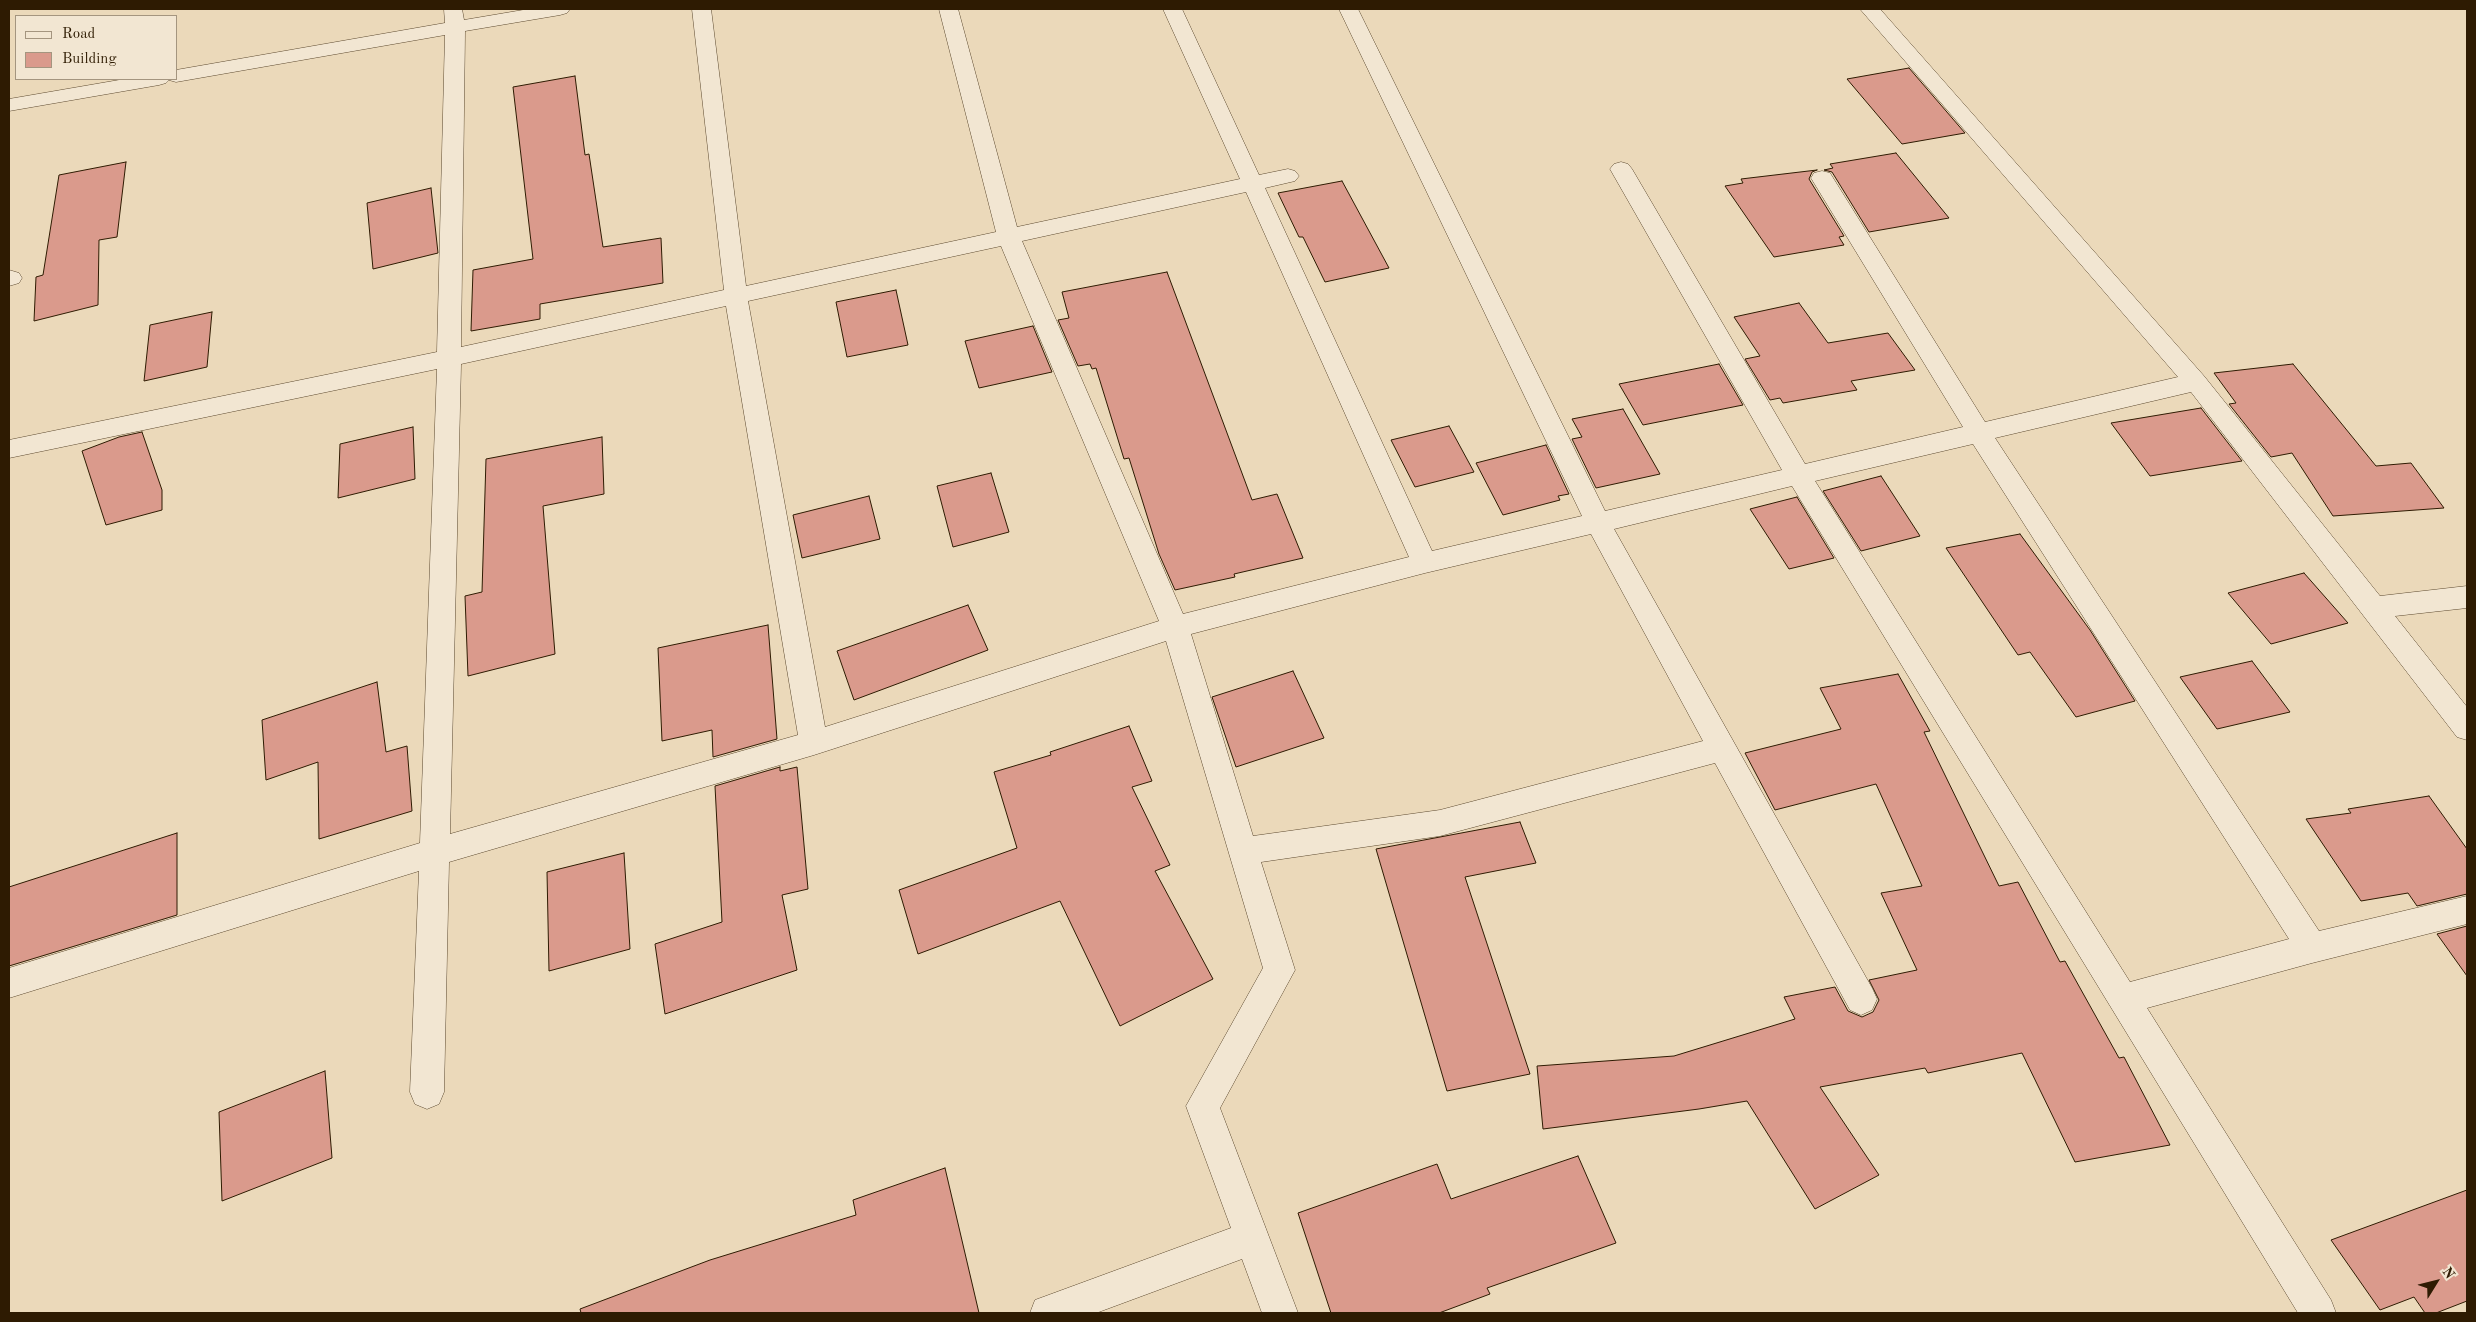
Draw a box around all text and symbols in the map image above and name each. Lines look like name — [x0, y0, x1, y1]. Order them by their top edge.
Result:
legend — [15, 15, 178, 80]
text: Road — [62, 27, 95, 42]
text: Building — [62, 52, 117, 67]
north arrow — [2411, 1257, 2461, 1307]
text: N — [2439, 1265, 2457, 1282]

